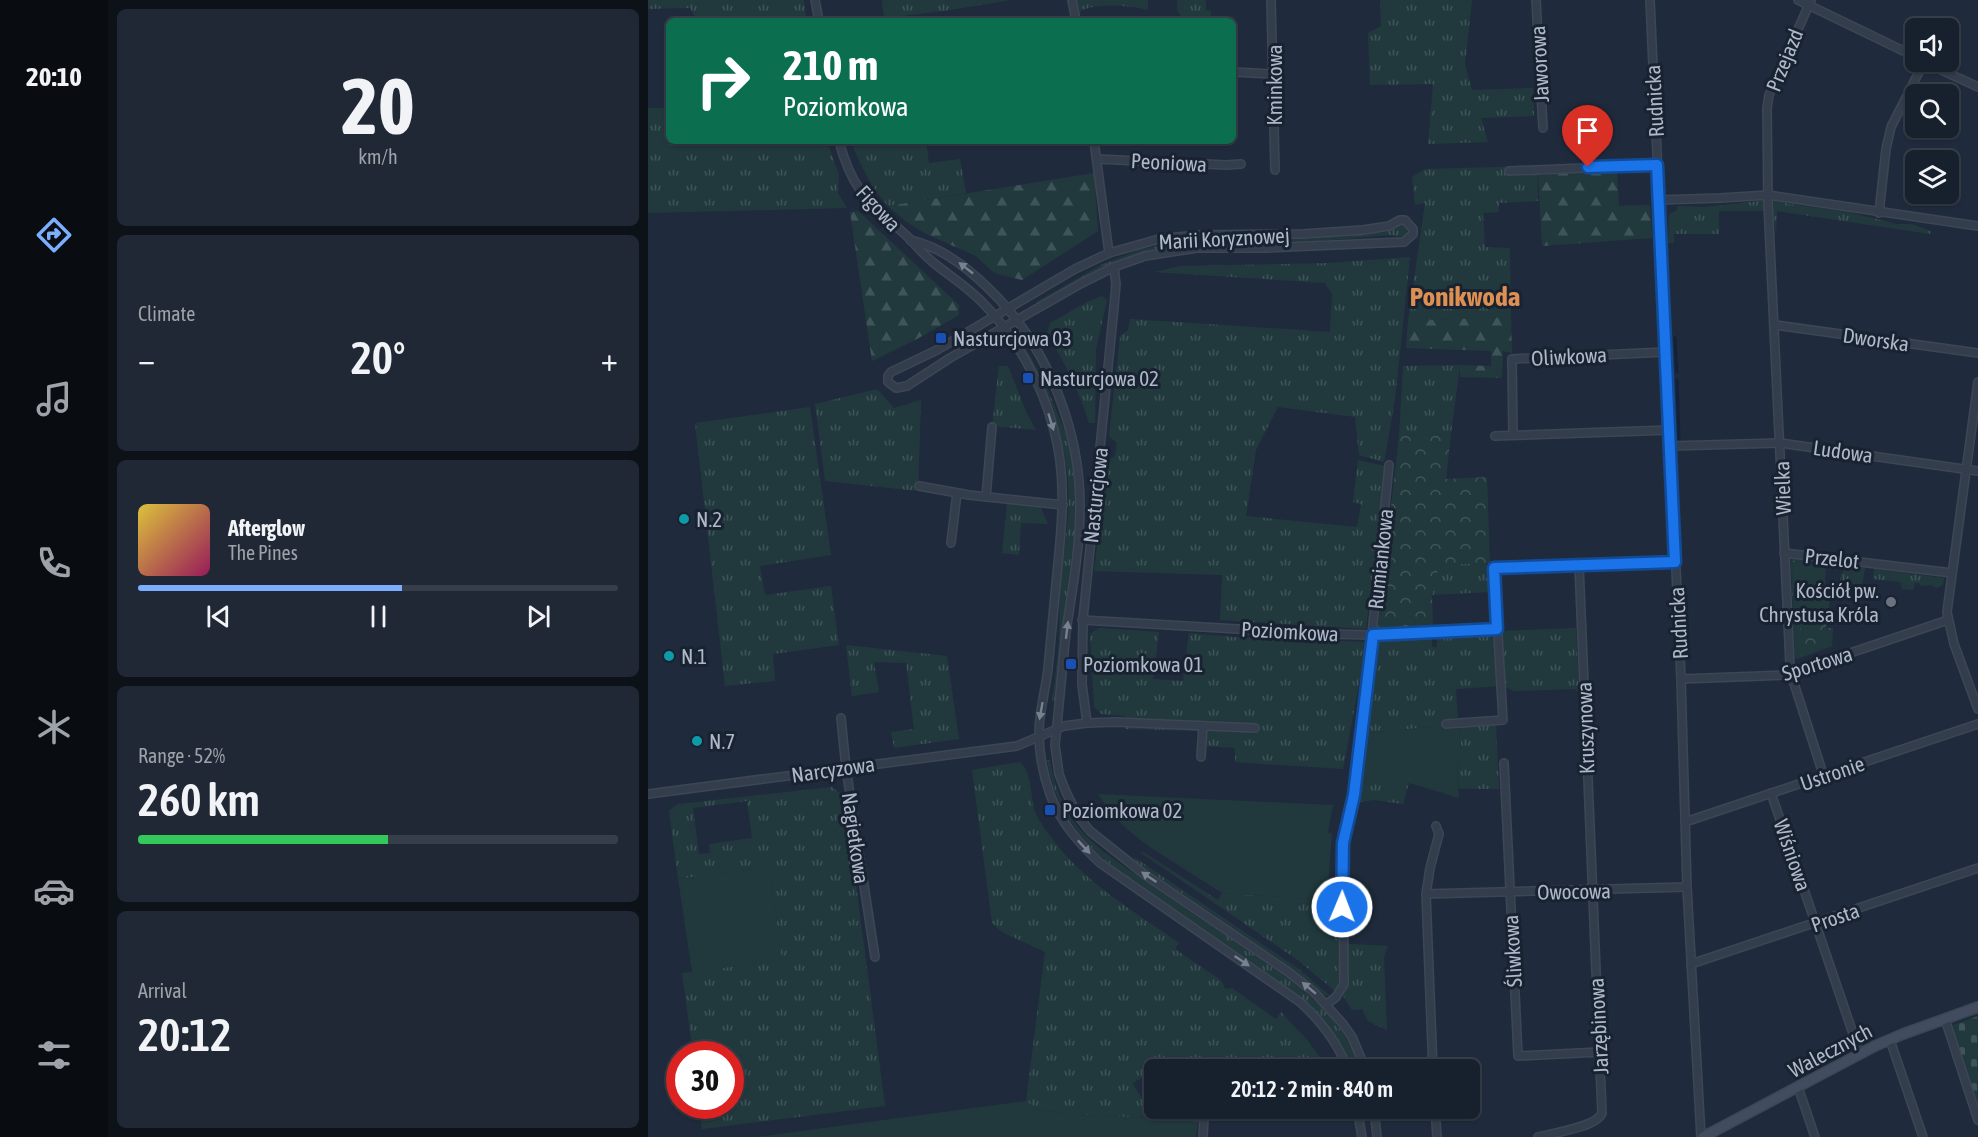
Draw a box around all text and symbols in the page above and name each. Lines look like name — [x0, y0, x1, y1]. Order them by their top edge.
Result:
map controls — [1905, 18, 1959, 204]
button: sound — [1905, 18, 1959, 72]
street label: Jaworowa — [1525, 25, 1553, 103]
street label: Przejazd — [1761, 25, 1807, 95]
text: 210 m — [783, 41, 878, 89]
icon: right — [684, 42, 762, 120]
street label: Kminkowa — [1262, 45, 1286, 126]
text: 20:10 — [26, 61, 82, 92]
text: 20 — [341, 61, 415, 151]
street label: Rudnicka — [1640, 64, 1668, 138]
button: search — [1905, 84, 1959, 138]
text: Poziomkowa — [783, 91, 909, 122]
pin — [1562, 105, 1613, 167]
icon: arrive — [1571, 114, 1604, 147]
text: km/h — [358, 145, 398, 168]
street label: Peoniowa — [1130, 148, 1208, 176]
button: layers — [1905, 150, 1959, 204]
street label: Figowa — [852, 180, 906, 236]
icon: directions — [33, 214, 75, 256]
street label: Marii Koryznowej — [1158, 223, 1290, 253]
one-way arrow — [958, 263, 973, 275]
district label: Ponikwoda — [1410, 281, 1520, 312]
text: Climate — [138, 302, 195, 325]
street label: Dworska — [1841, 322, 1911, 356]
place label: Nasturcjowa 03 — [953, 326, 1072, 350]
marker: Nasturcjowa 03 — [934, 331, 948, 345]
text: 20° — [351, 332, 405, 384]
text: − — [138, 340, 155, 378]
text: + — [601, 340, 618, 378]
street label: Oliwkowa — [1531, 342, 1607, 370]
place label: Nasturcjowa 02 — [1040, 366, 1159, 390]
marker: Nasturcjowa 02 — [1021, 371, 1035, 385]
icon: music — [33, 378, 75, 420]
one-way arrow — [1047, 413, 1056, 431]
street label: Ludowa — [1812, 435, 1874, 467]
street label: Nasturcjowa — [1078, 446, 1112, 544]
street label: Wielka — [1769, 461, 1795, 515]
place label: N.2 — [696, 507, 722, 531]
street label: Rumiankowa — [1363, 507, 1397, 611]
marker: N.2 — [677, 512, 691, 526]
text: Afterglow — [228, 515, 305, 541]
text: The Pines — [228, 541, 298, 564]
icon: phone — [33, 542, 75, 584]
street label: Przelot — [1804, 543, 1860, 573]
place label: Kościół pw. Chrystusa Króla — [1759, 578, 1879, 626]
street label: Rudnicka — [1664, 586, 1692, 660]
marker: Kościół pw. Chrystusa Króla — [1884, 595, 1898, 609]
icon: previous — [202, 600, 235, 633]
icon: pause — [362, 600, 395, 633]
icon: next — [522, 600, 555, 633]
street label: Poziomkowa — [1241, 616, 1339, 646]
one-way arrow — [1062, 620, 1071, 639]
street label: Sportowa — [1779, 641, 1855, 685]
place label: N.1 — [681, 644, 707, 668]
marker: N.1 — [662, 649, 676, 663]
place label: Poziomkowa 01 — [1083, 652, 1203, 676]
marker: Poziomkowa 01 — [1064, 657, 1078, 671]
street label: Kruszynowa — [1571, 682, 1599, 774]
one-way arrow — [1036, 702, 1045, 721]
icon: climate — [33, 706, 75, 748]
place label: N.7 — [709, 729, 735, 753]
marker: N.7 — [690, 734, 704, 748]
text: Range · 52% — [138, 744, 225, 767]
street label: Narcyzowa — [790, 751, 876, 787]
street label: Ustronie — [1797, 751, 1867, 795]
text: 260 km — [138, 774, 260, 826]
street label: Nagietkowa — [838, 791, 874, 885]
place label: Poziomkowa 02 — [1062, 798, 1182, 822]
marker: Poziomkowa 02 — [1043, 803, 1057, 817]
street label: Wiśniowa — [1770, 816, 1816, 894]
one-way arrow — [1077, 840, 1091, 855]
icon: car — [33, 870, 75, 912]
one-way arrow — [1141, 871, 1157, 883]
position arrow — [1310, 875, 1374, 939]
street label: Owocowa — [1537, 878, 1611, 904]
street label: Prosta — [1808, 898, 1862, 936]
street label: Śliwkowa — [1498, 914, 1526, 988]
one-way arrow — [1234, 955, 1250, 967]
street label: Jarzębinowa — [1583, 977, 1613, 1075]
text: Arrival — [138, 979, 187, 1002]
one-way arrow — [1302, 982, 1317, 995]
text: 20:12 — [138, 1009, 232, 1061]
street label: Walecznych — [1784, 1018, 1876, 1082]
icon: filters — [33, 1034, 75, 1076]
speed limit sign: 30 — [666, 1041, 744, 1119]
text: 20:12 · 2 min · 840 m — [1231, 1076, 1393, 1102]

